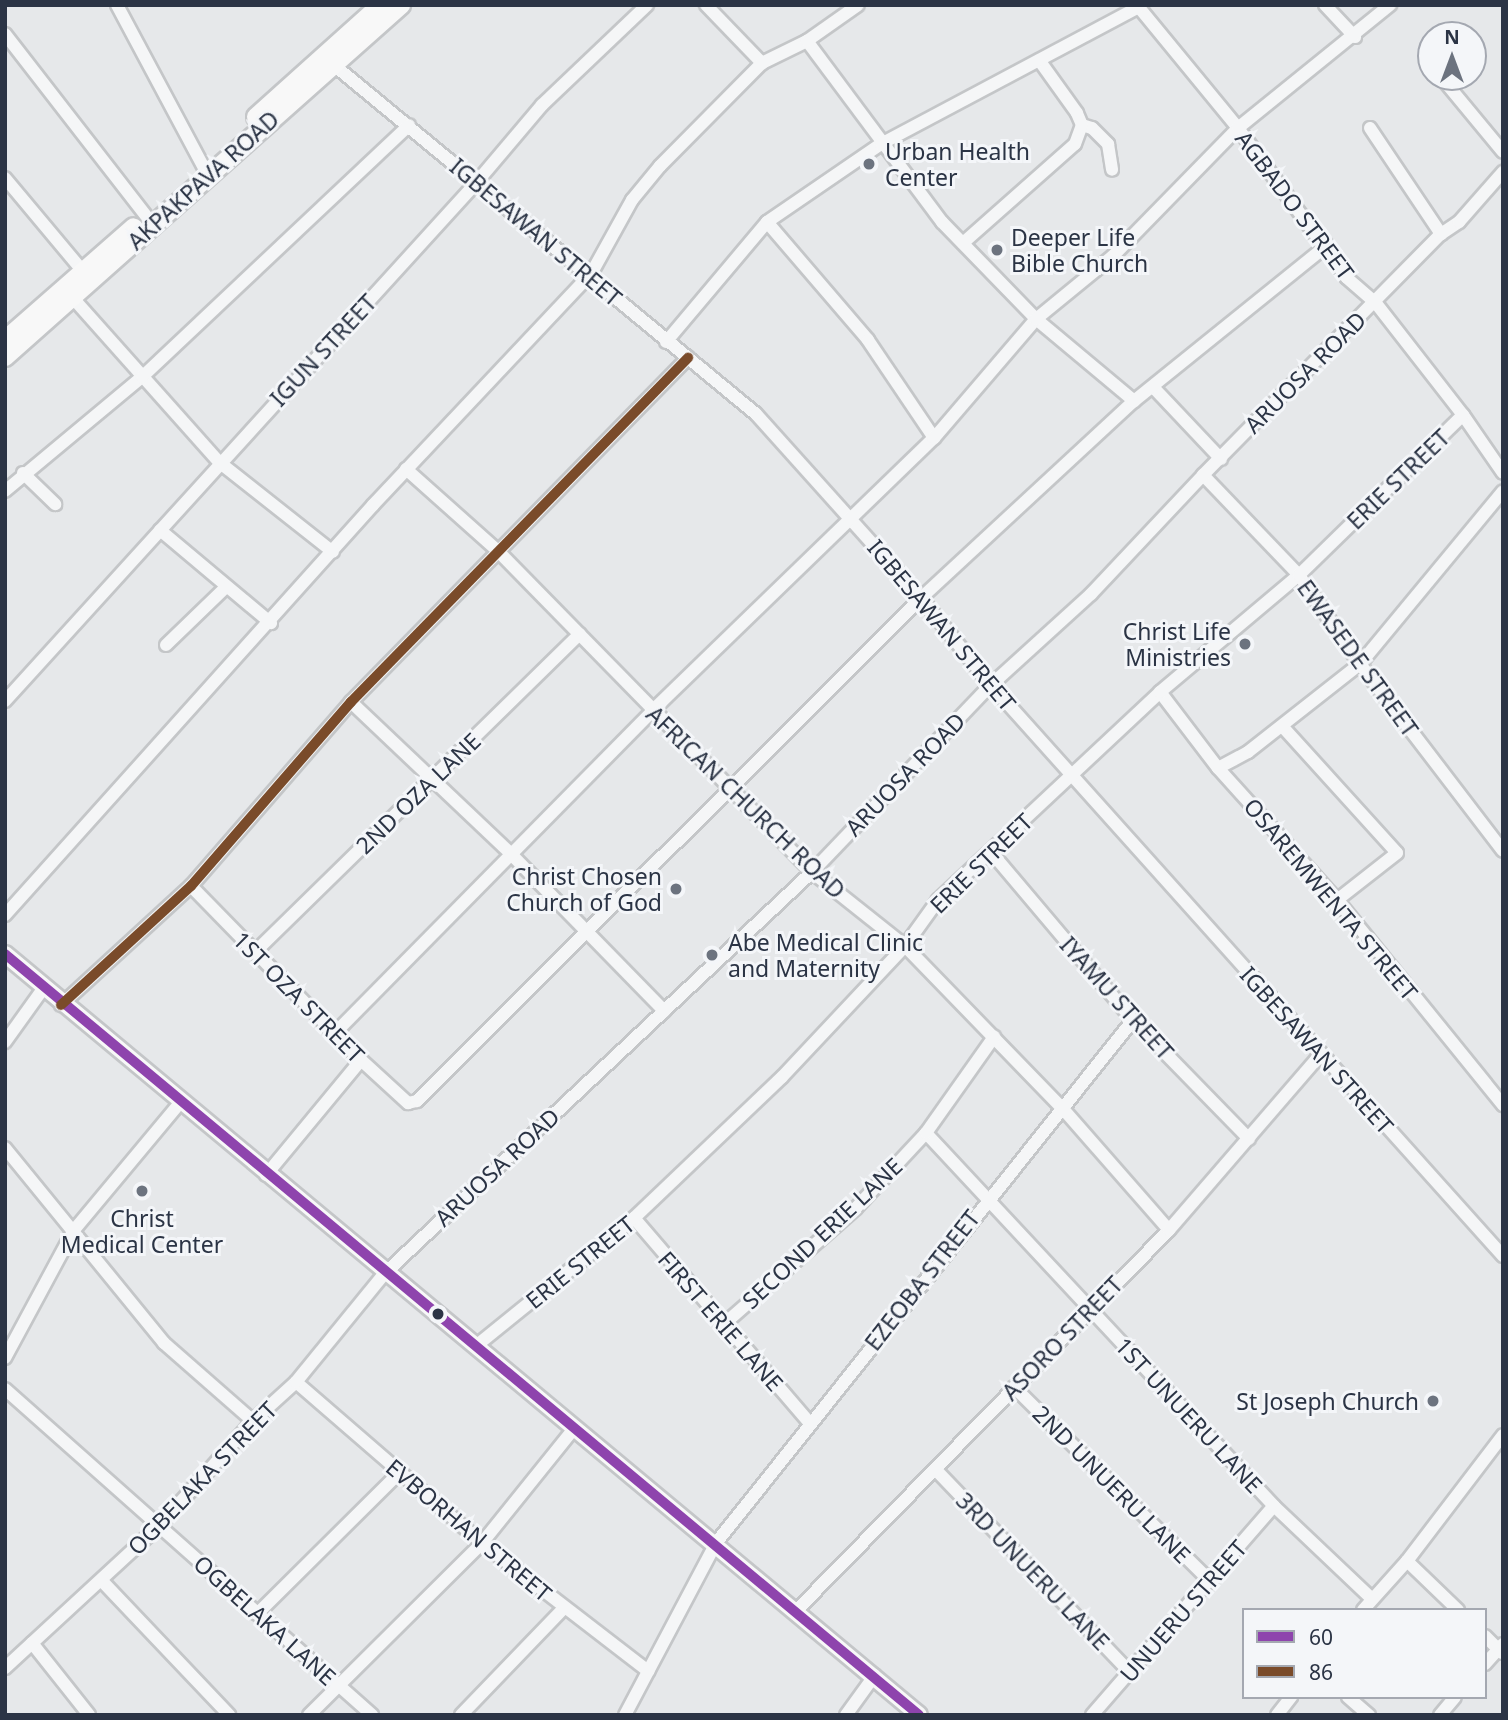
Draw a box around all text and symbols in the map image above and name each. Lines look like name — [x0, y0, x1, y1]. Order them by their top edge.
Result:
north arrow — [1417, 21, 1487, 91]
text: N — [1444, 24, 1460, 50]
street label: AKPAKPAVA ROAD — [122, 105, 284, 255]
street label: AGBADO STREET — [1230, 125, 1360, 285]
place label: Urban Health Center — [885, 137, 1030, 191]
street label: IGBESAWAN STREET — [445, 152, 627, 312]
marker: Urban Health Center — [859, 154, 879, 174]
place label: Deeper Life Bible Church — [1011, 223, 1148, 277]
marker: Deeper Life Bible Church — [989, 242, 1005, 258]
street label: IGUN STREET — [264, 288, 382, 412]
street label: ARUOSA ROAD — [1239, 306, 1371, 438]
street label: ERIE STREET — [1341, 423, 1455, 535]
street label: IGBESAWAN STREET — [862, 534, 1022, 716]
street label: EWASEDE STREET — [1292, 574, 1424, 742]
place label: Christ Life Ministries — [1123, 617, 1231, 671]
marker: Christ Life Ministries — [1237, 636, 1253, 652]
street label: AFRICAN CHURCH ROAD — [641, 700, 851, 904]
street label: ARUOSA ROAD — [839, 707, 971, 841]
street label: 2ND OZA LANE — [350, 727, 486, 859]
street label: OSAREMWENTA STREET — [1239, 793, 1423, 1005]
street label: ERIE STREET — [924, 807, 1038, 919]
place label: Christ Chosen Church of God — [506, 862, 662, 916]
marker: Christ Chosen Church of God — [668, 881, 684, 897]
street label: 1ST OZA STREET — [228, 926, 370, 1068]
place label: Abe Medical Clinic and Maternity — [728, 928, 923, 982]
street label: IYAMU STREET — [1055, 931, 1179, 1065]
marker: Abe Medical Clinic and Maternity — [702, 945, 722, 965]
street label: IGBESAWAN STREET — [1235, 961, 1399, 1139]
street label: ARUOSA ROAD — [429, 1102, 565, 1232]
street label: SECOND ERIE LANE — [736, 1152, 908, 1314]
marker: Christ Medical Center — [132, 1181, 152, 1201]
place label: Christ Medical Center — [61, 1204, 223, 1258]
street label: EZEOBA STREET — [859, 1204, 985, 1356]
street label: ERIE STREET — [520, 1210, 640, 1314]
street label: FIRST ERIE LANE — [653, 1245, 789, 1397]
street label: ASORO STREET — [996, 1270, 1128, 1406]
unlabelled marker — [431, 1307, 445, 1321]
street label: 1ST UNUERU LANE — [1110, 1332, 1268, 1498]
place label: St Joseph Church — [1236, 1387, 1419, 1415]
marker: St Joseph Church — [1425, 1393, 1441, 1409]
street label: OGBELAKA STREET — [122, 1396, 282, 1560]
street label: 2ND UNUERU LANE — [1027, 1399, 1197, 1569]
street label: EVBORHAN STREET — [381, 1453, 557, 1607]
street label: 3RD UNUERU LANE — [951, 1487, 1115, 1655]
street label: UNUERU STREET — [1114, 1534, 1252, 1688]
street label: OGBELAKA LANE — [188, 1549, 342, 1691]
legend — [1242, 1608, 1487, 1699]
text: 60 — [1309, 1623, 1333, 1651]
text: 86 — [1309, 1658, 1333, 1686]

